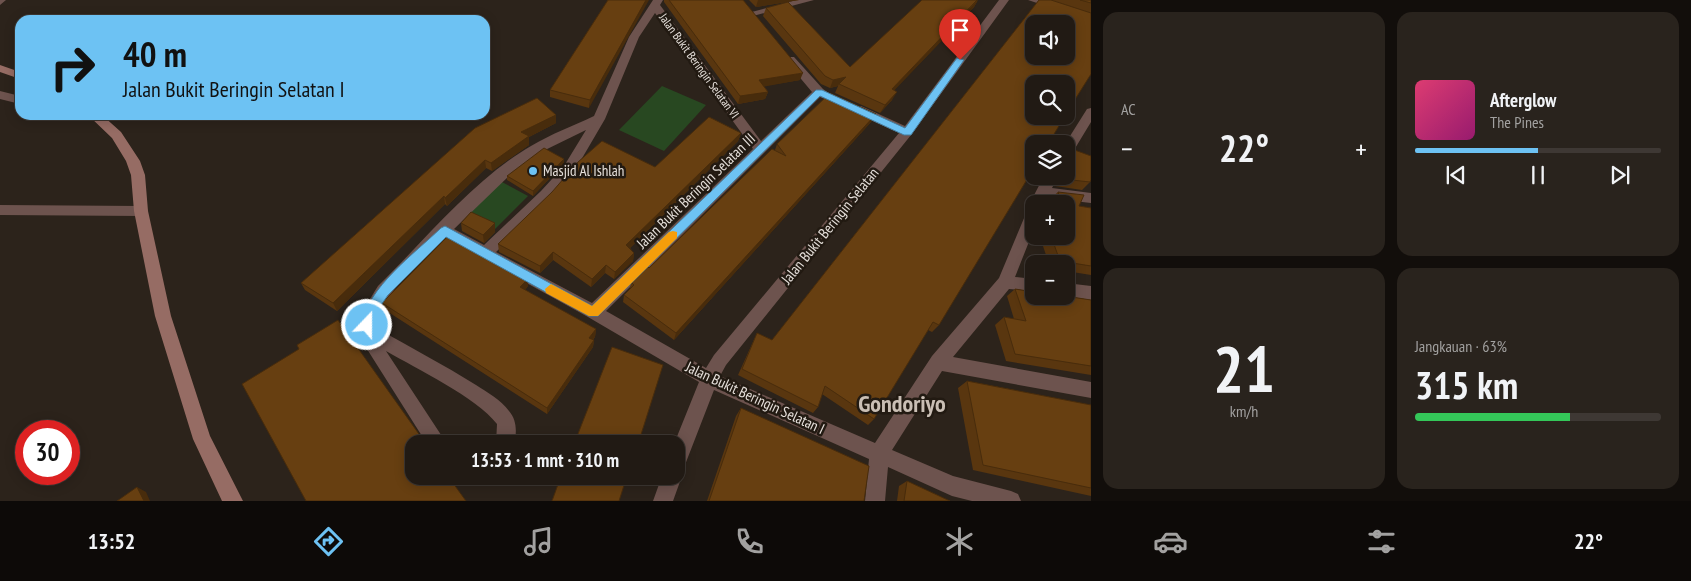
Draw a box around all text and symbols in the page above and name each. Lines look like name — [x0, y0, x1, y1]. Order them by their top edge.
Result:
street label: Jalan Bukit Beringin Selatan VI — [656, 9, 743, 121]
pin — [939, 9, 981, 60]
map controls — [1025, 15, 1075, 305]
button: sound — [1025, 15, 1075, 65]
icon: arrive — [946, 16, 974, 44]
text: 40 m — [123, 31, 187, 77]
icon: right — [40, 35, 105, 100]
text: Jalan Bukit Beringin Selatan I — [123, 75, 345, 103]
button: search — [1025, 75, 1075, 125]
text: Afterglow — [1490, 88, 1556, 112]
text: AC — [1121, 99, 1136, 119]
text: The Pines — [1490, 112, 1544, 132]
text: 22° — [1219, 123, 1269, 172]
street label: Jalan Bukit Beringin Selatan III — [631, 129, 759, 253]
text: − — [1121, 130, 1133, 167]
text: + — [1355, 130, 1367, 167]
button: layers — [1025, 135, 1075, 185]
place label: Masjid Al Ishlah — [543, 161, 624, 180]
icon: previous — [1442, 161, 1470, 189]
icon: pause — [1524, 161, 1552, 189]
icon: next — [1606, 161, 1634, 189]
street label: Jalan Bukit Beringin Selatan — [776, 164, 882, 289]
marker: Masjid Al Ishlah — [527, 165, 539, 177]
button: + — [1025, 195, 1075, 245]
button: − — [1025, 255, 1075, 305]
position arrow — [340, 298, 392, 350]
text: 21 — [1213, 326, 1275, 410]
text: Jangkauan · 63% — [1415, 336, 1507, 356]
street label: Jalan Bukit Beringin Selatan I — [682, 357, 828, 438]
text: 315 km — [1415, 360, 1518, 409]
district label: Gondoriyo — [858, 388, 946, 419]
text: km/h — [1230, 401, 1258, 421]
speed limit sign: 30 — [15, 420, 80, 485]
text: 13:53 · 1 mnt · 310 m — [471, 448, 619, 472]
icon: directions — [311, 524, 346, 559]
icon: music — [521, 524, 556, 559]
icon: phone — [732, 524, 767, 559]
icon: climate — [942, 524, 977, 559]
icon: car — [1153, 524, 1188, 559]
icon: filters — [1364, 524, 1399, 559]
text: 13:52 — [88, 527, 135, 555]
text: 22° — [1574, 527, 1603, 555]

